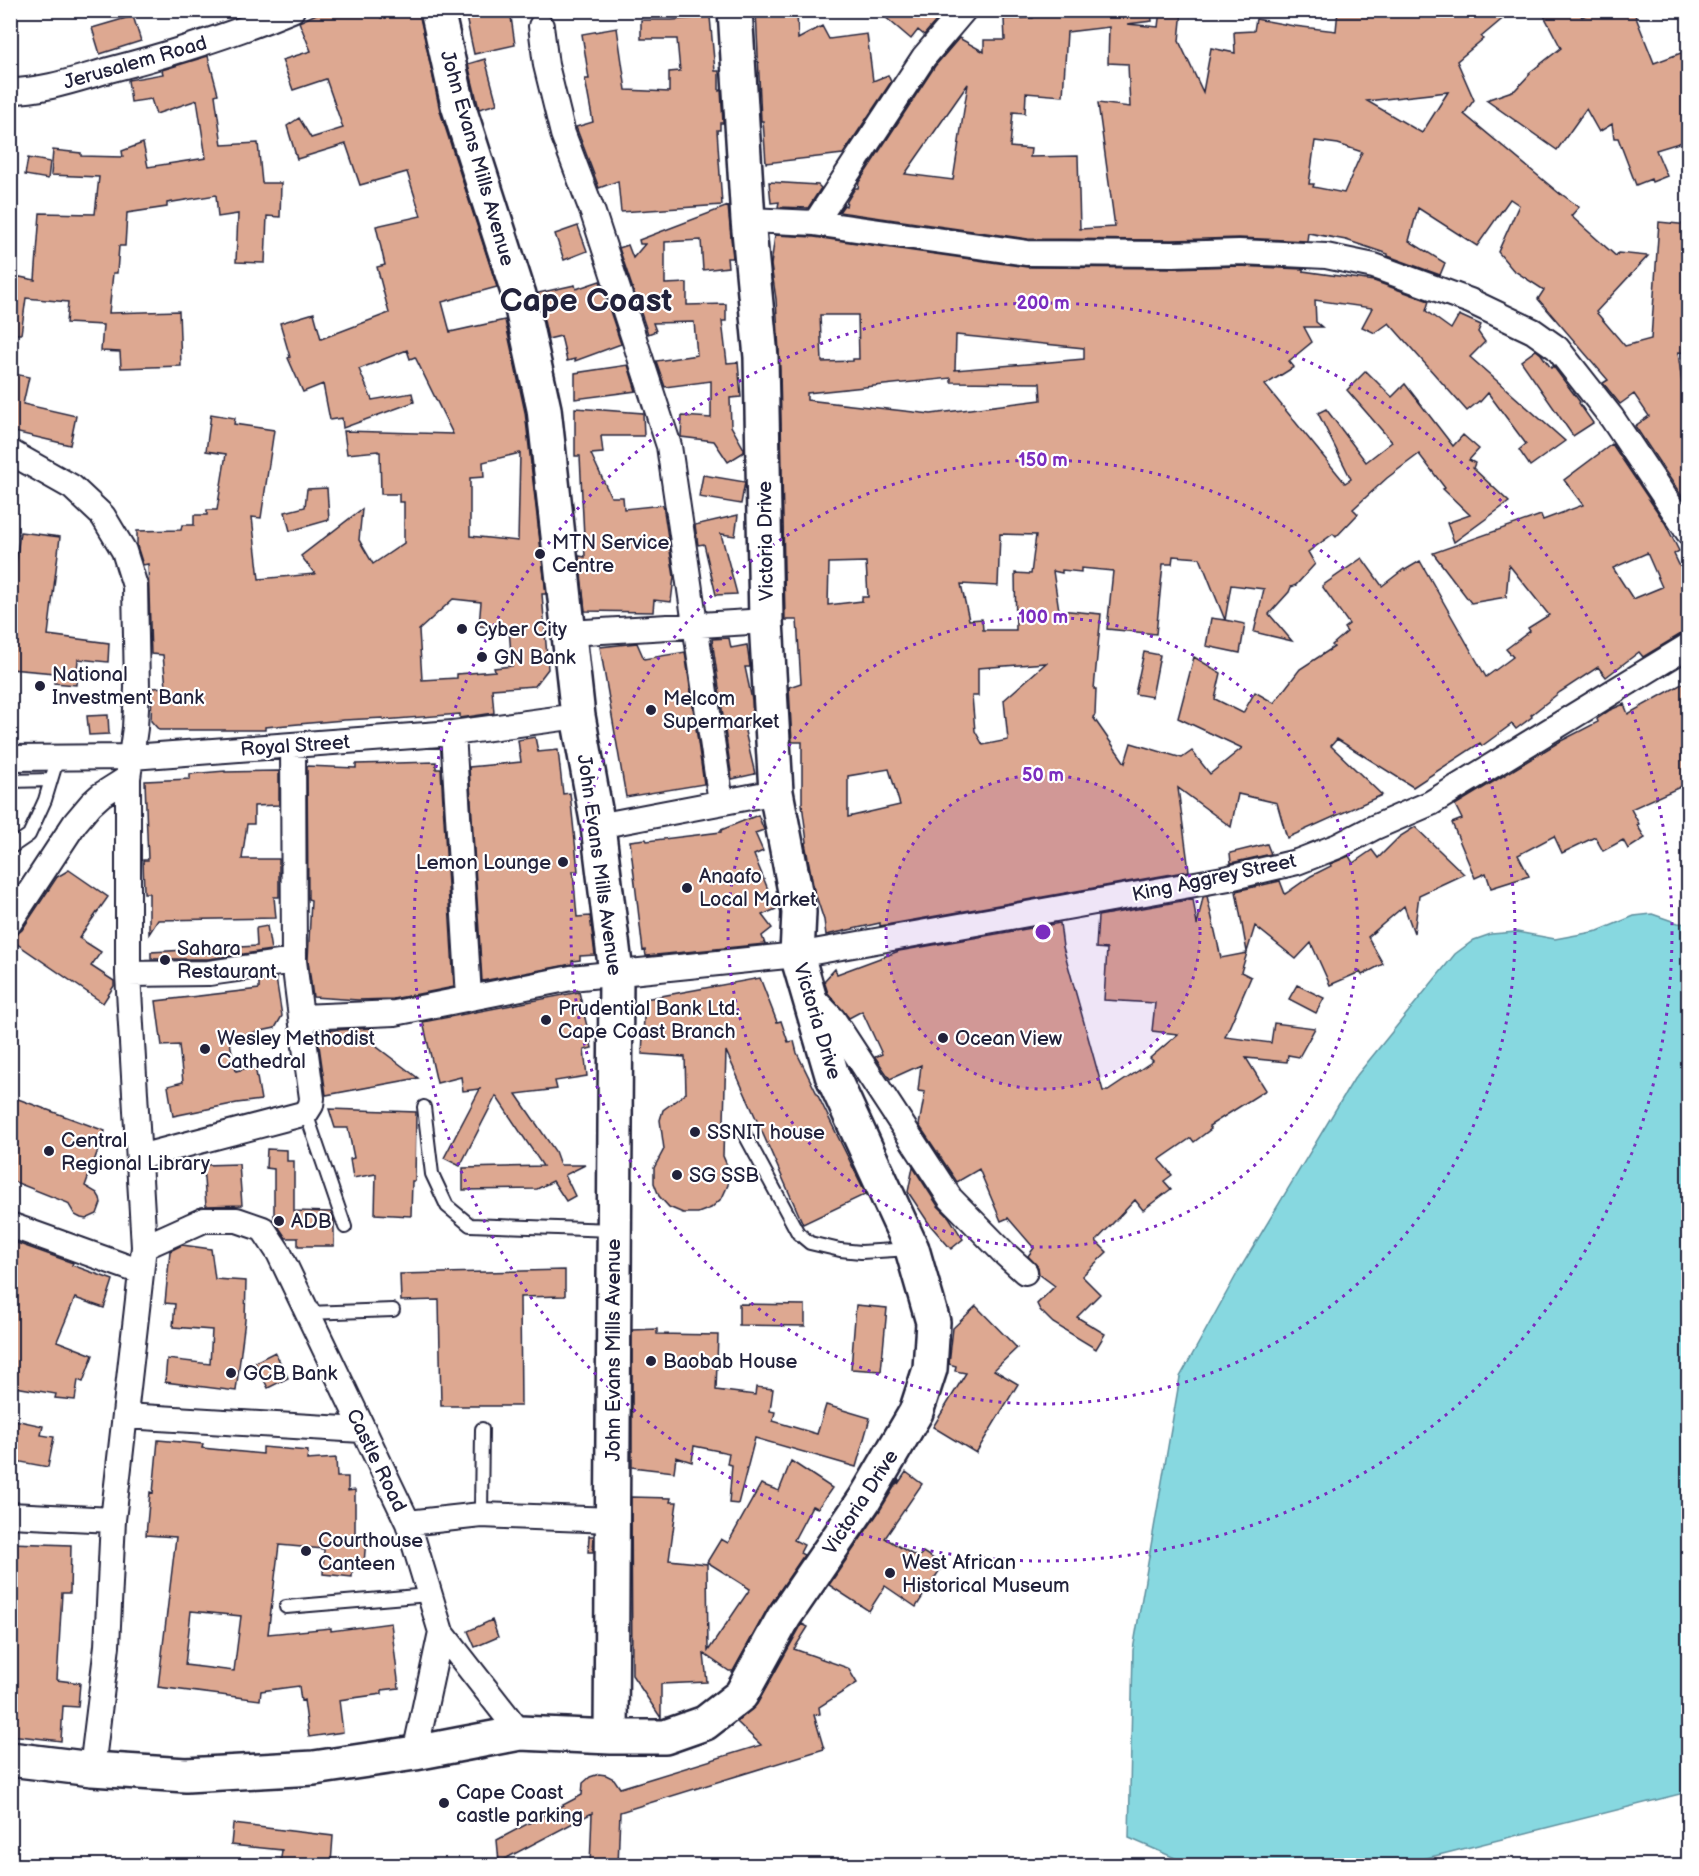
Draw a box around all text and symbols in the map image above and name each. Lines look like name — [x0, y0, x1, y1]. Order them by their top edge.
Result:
street label: Jerusalem Road — [61, 31, 210, 95]
street label: John Evans Mills Avenue — [435, 48, 519, 269]
district label: Cape Coast — [500, 282, 672, 321]
text: 200 m — [1016, 293, 1070, 314]
text: 150 m — [1018, 450, 1068, 471]
street label: Victoria Drive — [753, 481, 779, 601]
place label: MTN Service Centre — [552, 531, 669, 578]
marker: MTN Service Centre — [533, 547, 547, 561]
text: 100 m — [1018, 607, 1068, 628]
place label: Cyber City — [474, 618, 567, 642]
marker: Cyber City — [455, 622, 469, 636]
place label: GN Bank — [494, 646, 576, 670]
marker: GN Bank — [475, 650, 489, 664]
place label: National Investment Bank — [52, 663, 204, 710]
marker: National Investment Bank — [33, 679, 47, 693]
place label: Melcom Supermarket — [663, 687, 779, 734]
marker: Melcom Supermarket — [644, 703, 658, 717]
street label: Royal Street — [240, 730, 351, 762]
street label: John Evans Mills Avenue — [572, 753, 626, 977]
text: 50 m — [1022, 765, 1064, 786]
street label: King Aggrey Street — [1130, 849, 1298, 907]
place label: Lemon Lounge — [416, 851, 551, 875]
marker: Lemon Lounge — [556, 855, 570, 869]
place label: Anaafo Local Market — [699, 865, 816, 912]
marker: Anaafo Local Market — [680, 881, 694, 895]
centre of rings — [1033, 922, 1053, 942]
place label: Sahara Restaurant — [177, 937, 277, 984]
marker: Sahara Restaurant — [158, 953, 172, 967]
street label: Victoria Drive — [788, 960, 846, 1082]
place label: Prudential Bank Ltd. Cape Coast Branch — [558, 997, 740, 1044]
marker: Prudential Bank Ltd. Cape Coast Branch — [539, 1013, 553, 1027]
place label: Wesley Methodist Cathedral — [217, 1027, 375, 1074]
place label: Ocean View — [955, 1027, 1063, 1051]
marker: Ocean View — [936, 1031, 950, 1045]
marker: Wesley Methodist Cathedral — [198, 1042, 212, 1056]
place label: SSNIT house — [707, 1121, 825, 1145]
marker: SSNIT house — [688, 1125, 702, 1139]
place label: Central Regional Library — [61, 1129, 210, 1176]
marker: Central Regional Library — [42, 1144, 56, 1158]
place label: SG SSB — [689, 1164, 759, 1188]
marker: SG SSB — [670, 1168, 684, 1182]
place label: ADB — [291, 1210, 332, 1234]
marker: ADB — [272, 1214, 286, 1228]
street label: John Evans Mills Avenue — [602, 1238, 626, 1461]
place label: Baobab House — [663, 1350, 797, 1374]
marker: Baobab House — [644, 1354, 658, 1368]
place label: GCB Bank — [243, 1362, 338, 1386]
marker: GCB Bank — [224, 1366, 238, 1380]
street label: Castle Road — [341, 1405, 411, 1516]
street label: Victoria Drive — [818, 1445, 904, 1559]
place label: Courthouse Canteen — [318, 1529, 423, 1576]
marker: Courthouse Canteen — [299, 1544, 313, 1558]
place label: West African Historical Museum — [902, 1551, 1070, 1598]
marker: West African Historical Museum — [883, 1566, 897, 1580]
place label: Cape Coast castle parking — [456, 1781, 583, 1828]
marker: Cape Coast castle parking — [437, 1796, 451, 1810]

